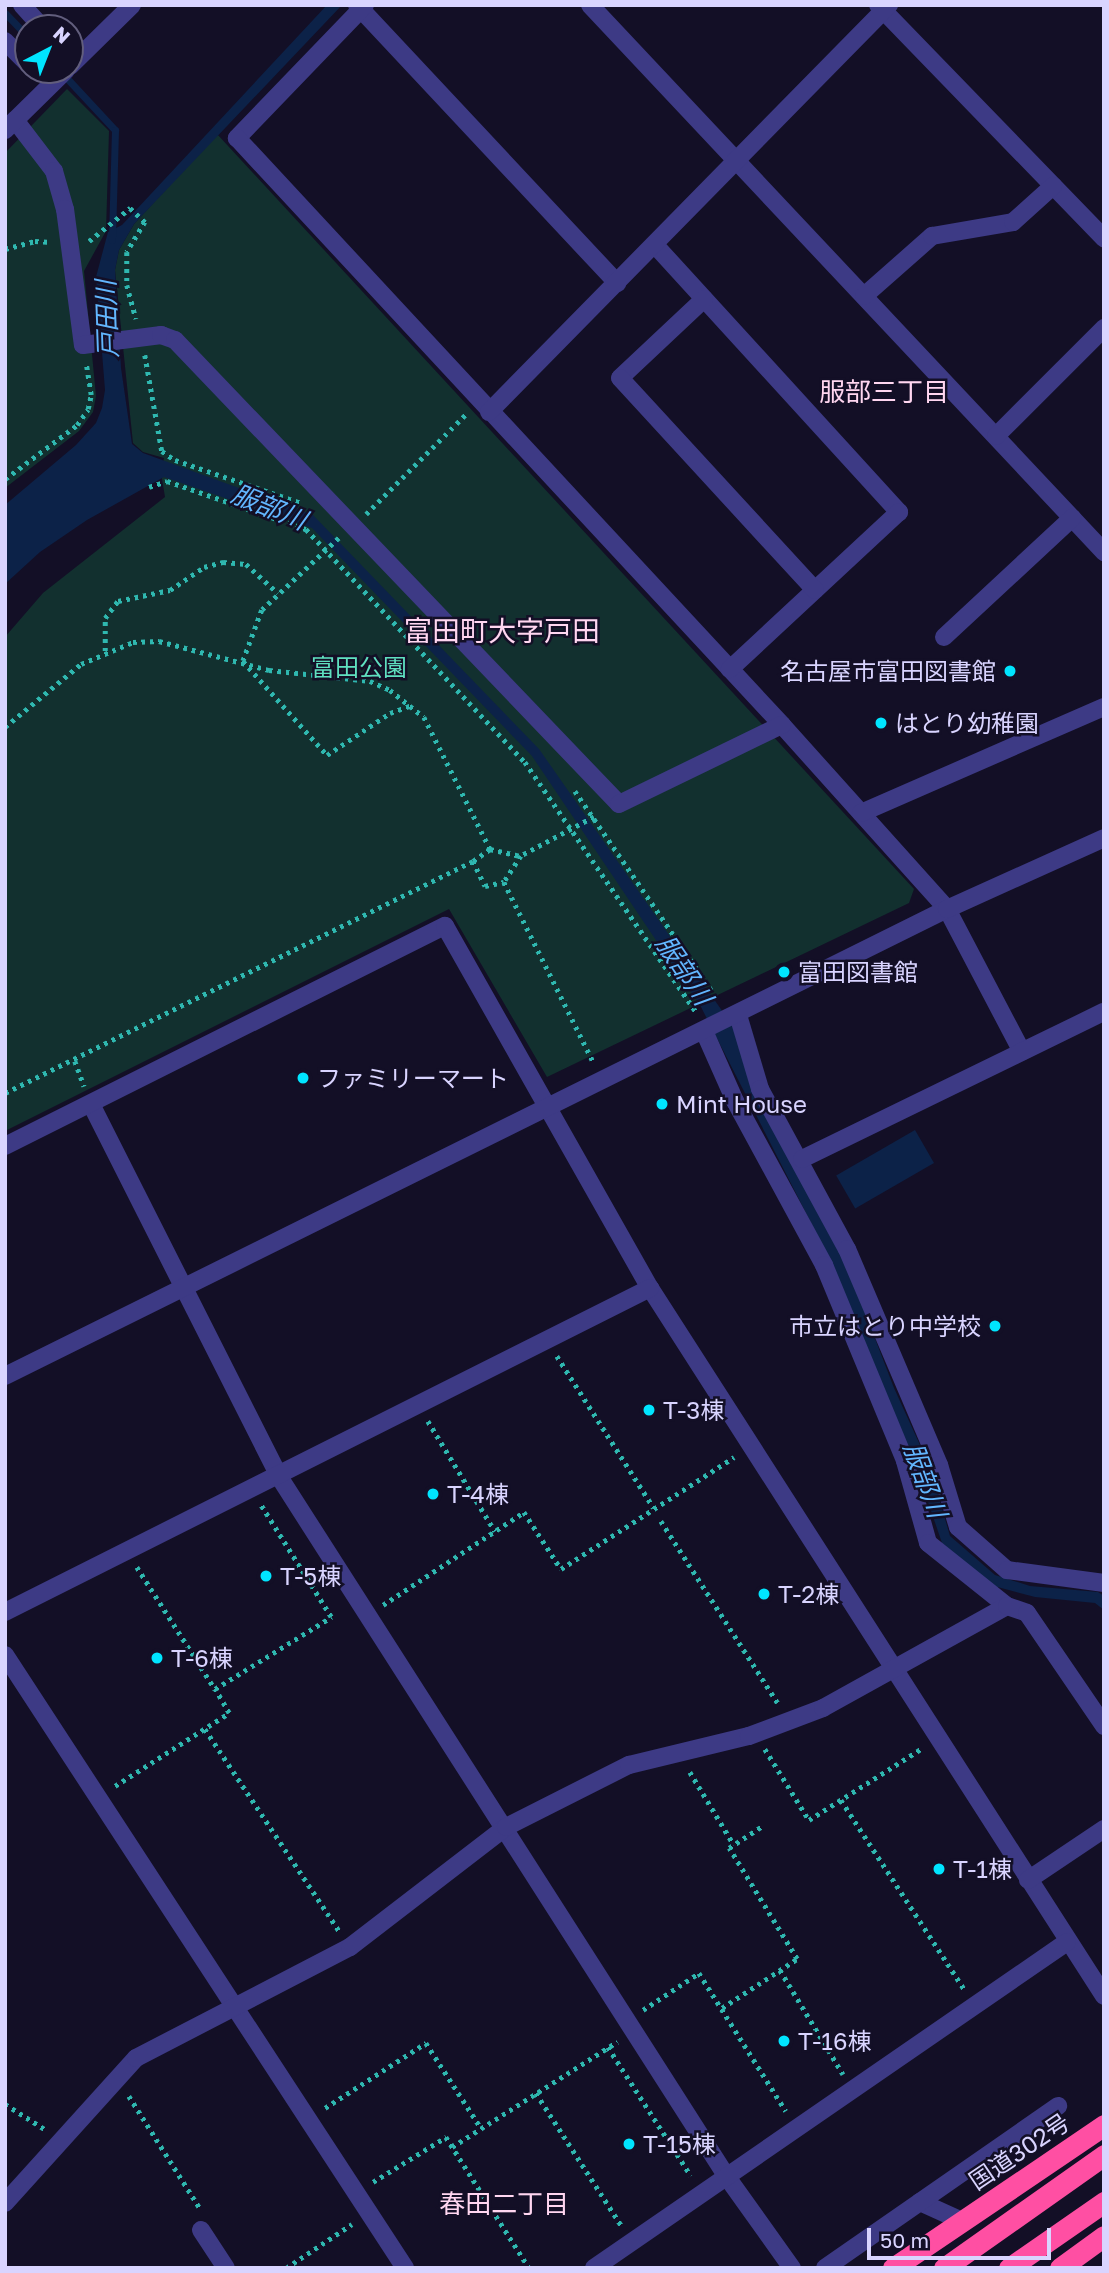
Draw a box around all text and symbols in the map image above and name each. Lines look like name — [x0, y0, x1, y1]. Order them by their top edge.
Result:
north arrow — [14, 14, 84, 84]
text: N — [49, 21, 75, 48]
water label: 戸田川 — [90, 279, 124, 359]
district label: 服部三丁目 — [819, 376, 949, 408]
water label: 服部川 — [227, 478, 311, 536]
district label: 富田町大字戸田 — [404, 614, 600, 648]
park label: 富田公園 — [311, 653, 407, 681]
place label: 名古屋市富田図書館 — [780, 657, 996, 685]
marker: 名古屋市富田図書館 — [1002, 663, 1018, 679]
place label: はとり幼稚園 — [895, 709, 1039, 737]
marker: はとり幼稚園 — [873, 715, 889, 731]
water label: 服部川 — [649, 929, 719, 1011]
place label: 富田図書館 — [798, 958, 918, 986]
marker: 富田図書館 — [776, 964, 792, 980]
place label: ファミリーマート — [317, 1064, 509, 1092]
marker: ファミリーマート — [295, 1070, 311, 1086]
place label: Mint House — [676, 1090, 807, 1118]
marker: Mint House — [654, 1096, 670, 1112]
place label: 市立はとり中学校 — [789, 1312, 981, 1340]
marker: 市立はとり中学校 — [987, 1318, 1003, 1334]
place label: T-3棟 — [663, 1396, 724, 1424]
marker: T-3棟 — [641, 1402, 657, 1418]
water label: 服部川 — [897, 1438, 953, 1522]
place label: T-4棟 — [447, 1480, 509, 1508]
marker: T-4棟 — [425, 1486, 441, 1502]
place label: T-5棟 — [280, 1562, 341, 1590]
marker: T-5棟 — [258, 1568, 274, 1584]
place label: T-2棟 — [778, 1580, 839, 1608]
marker: T-2棟 — [756, 1586, 772, 1602]
place label: T-6棟 — [171, 1644, 233, 1672]
marker: T-6棟 — [149, 1650, 165, 1666]
place label: T-1棟 — [953, 1855, 1012, 1883]
marker: T-1棟 — [931, 1861, 947, 1877]
place label: T-16棟 — [798, 2027, 871, 2055]
marker: T-16棟 — [776, 2033, 792, 2049]
street label: 国道302号 — [963, 2107, 1075, 2195]
place label: T-15棟 — [643, 2130, 716, 2158]
marker: T-15棟 — [621, 2136, 637, 2152]
district label: 春田二丁目 — [439, 2188, 569, 2220]
scale bar — [871, 2214, 1055, 2258]
text: 50 m — [880, 2227, 929, 2253]

